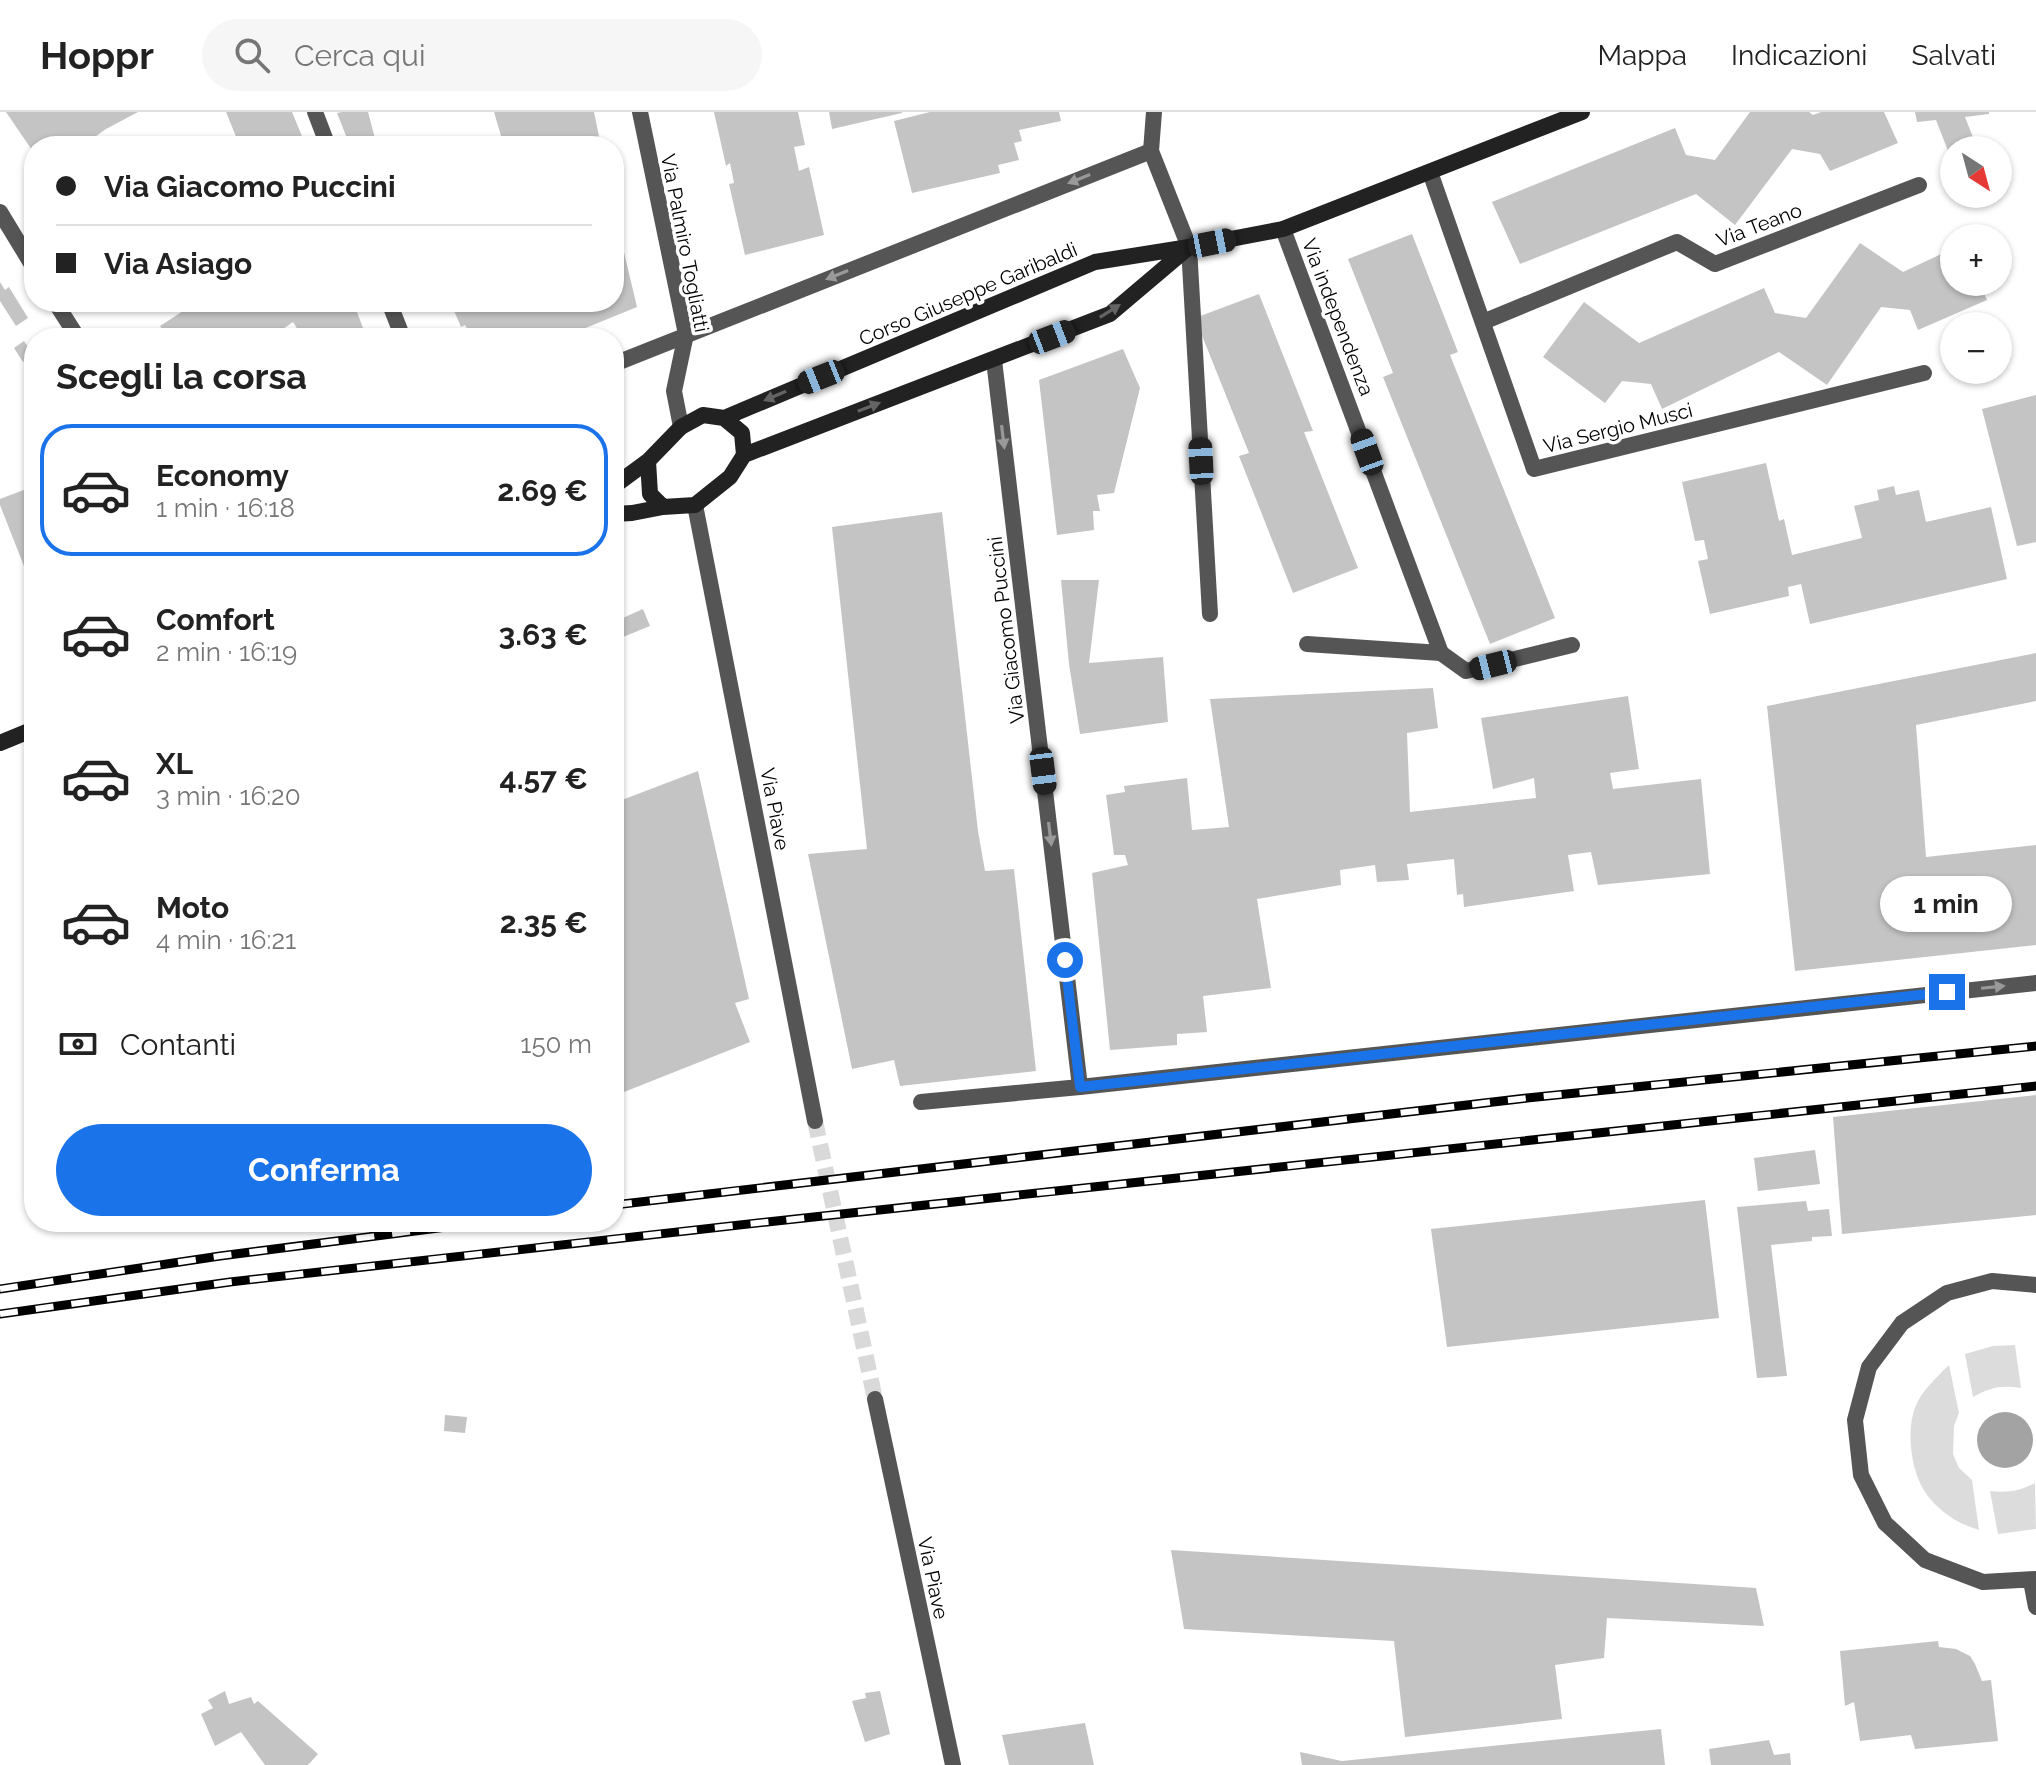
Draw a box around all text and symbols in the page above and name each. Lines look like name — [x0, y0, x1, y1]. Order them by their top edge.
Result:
search box — [202, 19, 762, 91]
text: Hoppr — [40, 33, 154, 78]
icon: search — [230, 33, 274, 77]
text: Cerca qui — [294, 38, 425, 73]
text: Mappa — [1598, 39, 1687, 72]
text: Indicazioni — [1731, 39, 1867, 72]
text: Salvati — [1911, 39, 1996, 72]
north arrow — [1940, 136, 2012, 208]
map controls — [1940, 136, 2012, 384]
street label: Via Palmiro Togliatti — [656, 152, 714, 334]
text: Via Giacomo Puccini — [104, 169, 396, 204]
one-way arrow — [1067, 173, 1091, 186]
street label: Via Teano — [1713, 198, 1805, 252]
button: + — [1940, 224, 2012, 296]
car — [1186, 227, 1238, 259]
street label: Via independenza — [1297, 235, 1379, 399]
street label: Corso Giuseppe Garibaldi — [855, 237, 1081, 351]
text: Via Asiago — [104, 246, 252, 281]
one-way arrow — [825, 269, 849, 282]
one-way arrow — [1099, 304, 1122, 319]
button: − — [1940, 312, 2012, 384]
car — [1025, 317, 1079, 357]
text: Scegli la corsa — [56, 355, 307, 397]
car — [794, 357, 848, 397]
one-way arrow — [763, 390, 787, 403]
street label: Via Sergio Musci — [1541, 398, 1695, 458]
one-way arrow — [857, 400, 881, 413]
one-way arrow — [997, 425, 1010, 450]
car — [1348, 425, 1386, 479]
car — [1188, 436, 1214, 486]
icon: car — [60, 454, 132, 526]
text: Economy — [156, 458, 289, 493]
text: 2.69 € — [497, 473, 588, 508]
text: 1 min · 16:18 — [156, 493, 295, 523]
street label: Via Giacomo Puccini — [983, 535, 1029, 725]
icon: car — [60, 598, 132, 670]
text: Comfort — [156, 602, 275, 637]
text: 3.63 € — [499, 617, 588, 652]
text: 2 min · 16:19 — [156, 637, 297, 667]
car — [1467, 648, 1519, 682]
icon: car — [60, 742, 132, 814]
text: XL — [156, 746, 193, 781]
car — [1028, 746, 1058, 796]
text: 4.57 € — [500, 761, 588, 796]
street label: Via Piave — [755, 766, 795, 852]
text: 3 min · 16:20 — [156, 781, 301, 811]
one-way arrow — [1044, 822, 1057, 847]
callout: 1 min — [1881, 876, 2013, 932]
icon: car — [60, 886, 132, 958]
text: 1 min — [1913, 889, 1979, 919]
text: Moto — [156, 890, 229, 925]
text: 2.35 € — [500, 905, 588, 940]
text: 4 min · 16:21 — [156, 925, 296, 955]
route start — [1047, 942, 1083, 978]
route end — [1929, 974, 1965, 1010]
one-way arrow — [1981, 981, 2006, 994]
icon: cash — [56, 1022, 100, 1066]
text: Contanti — [120, 1027, 236, 1062]
text: 150 m — [520, 1029, 592, 1059]
button: Conferma — [56, 1124, 592, 1216]
street label: Via Piave — [913, 1535, 953, 1622]

